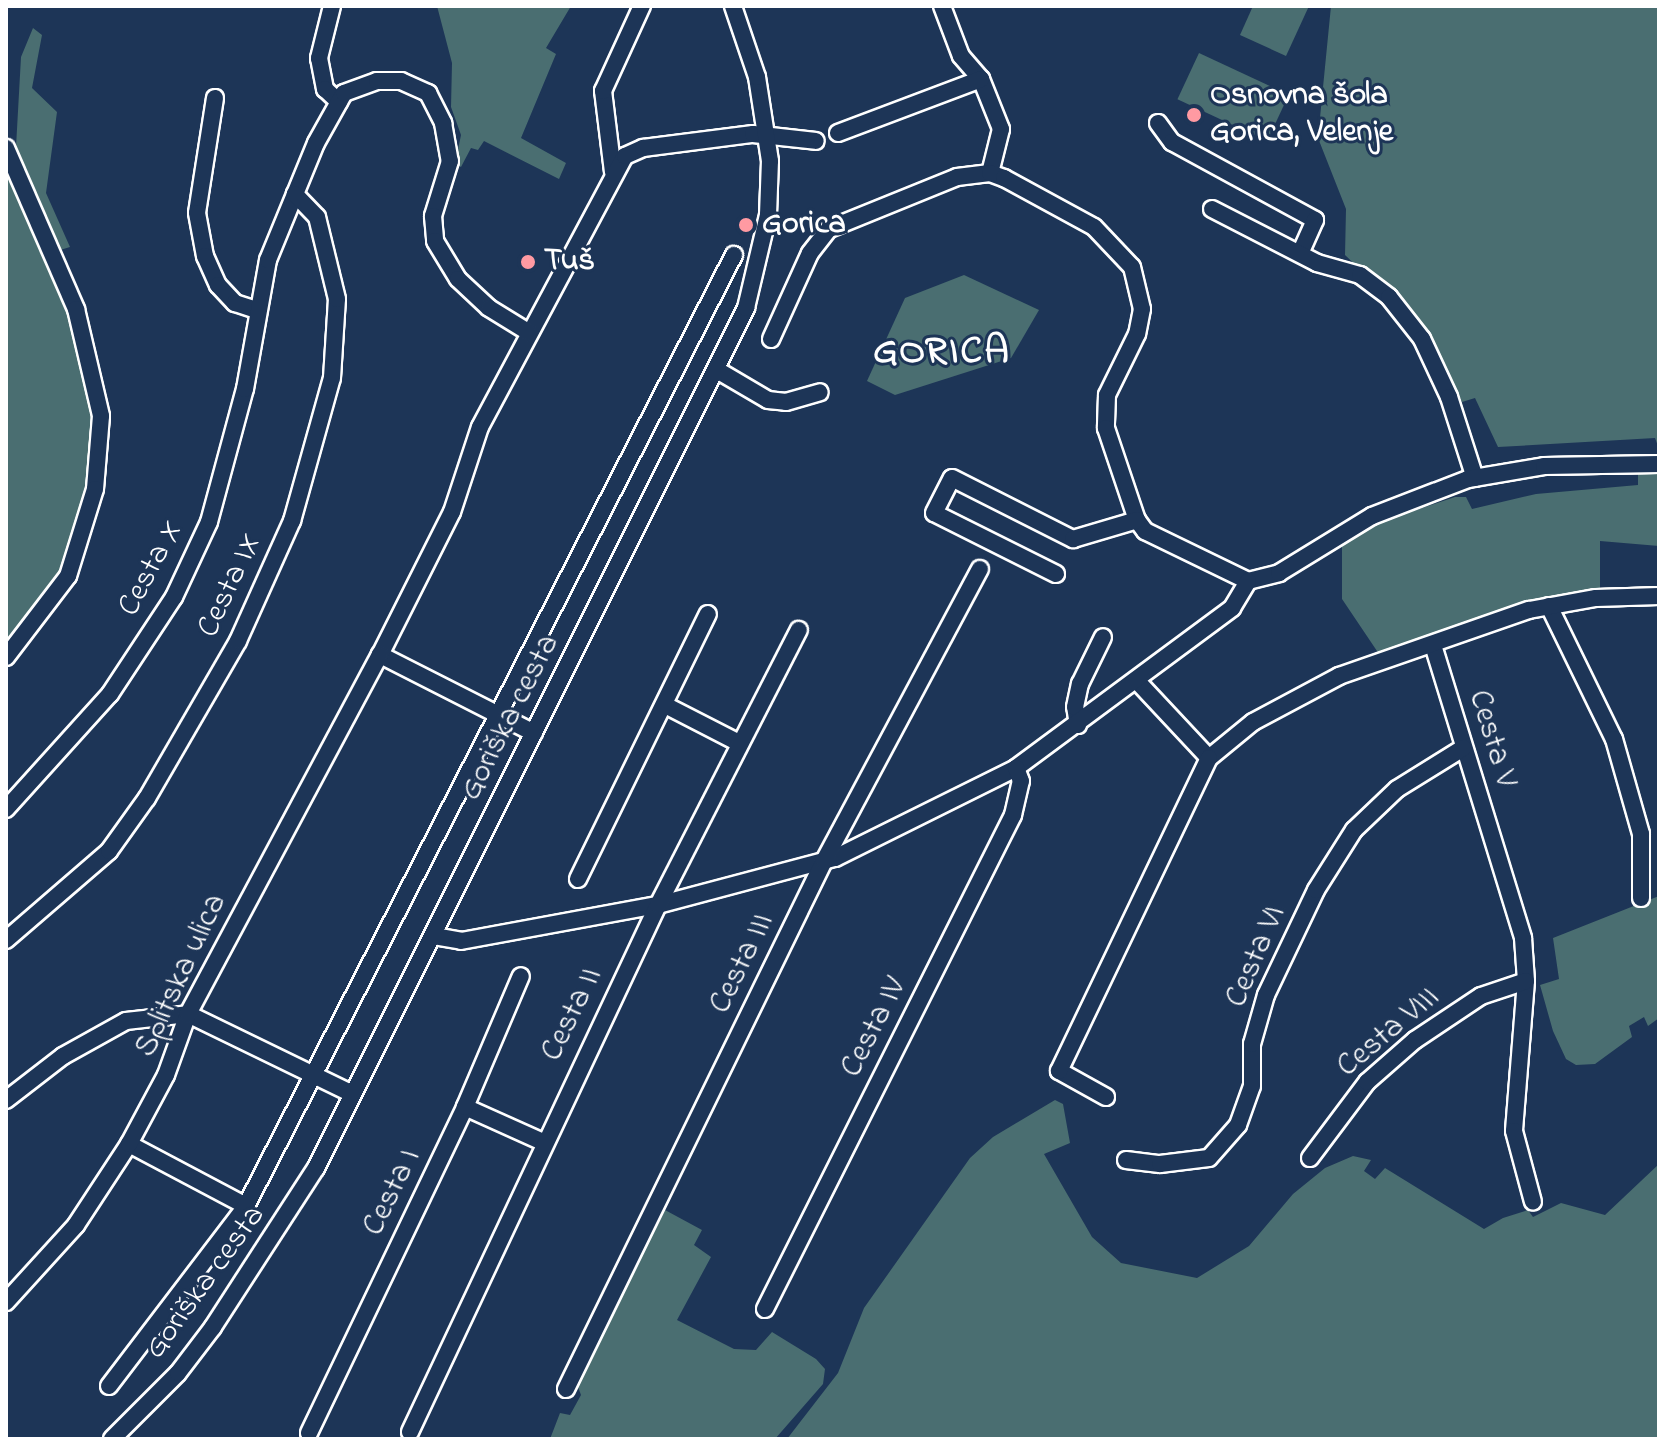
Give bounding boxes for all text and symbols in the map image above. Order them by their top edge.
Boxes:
place label: Osnovna šola Gorica, Velenje [1210,78,1393,153]
marker: Osnovna šola Gorica, Velenje [1185,106,1203,124]
place label: Gorica [762,206,846,244]
marker: Gorica [737,216,755,234]
place label: Tuš [544,243,595,281]
marker: Tuš [519,253,537,271]
district label: GORICA [873,329,1011,377]
street label: Cesta X [111,515,193,623]
street label: Cesta IX [190,528,272,644]
street label: Goriška cesta [453,629,569,807]
street label: Cesta V [1458,686,1524,792]
street label: Splitska ulica [128,888,236,1064]
street label: Cesta VI [1218,900,1296,1014]
street label: Cesta III [702,908,784,1020]
street label: Cesta II [534,962,612,1068]
street label: Cesta IV [834,972,916,1084]
street label: Cesta VIII [1330,979,1448,1087]
street label: Cesta I [356,1143,430,1243]
street label: Goriška cesta [137,1199,275,1367]

